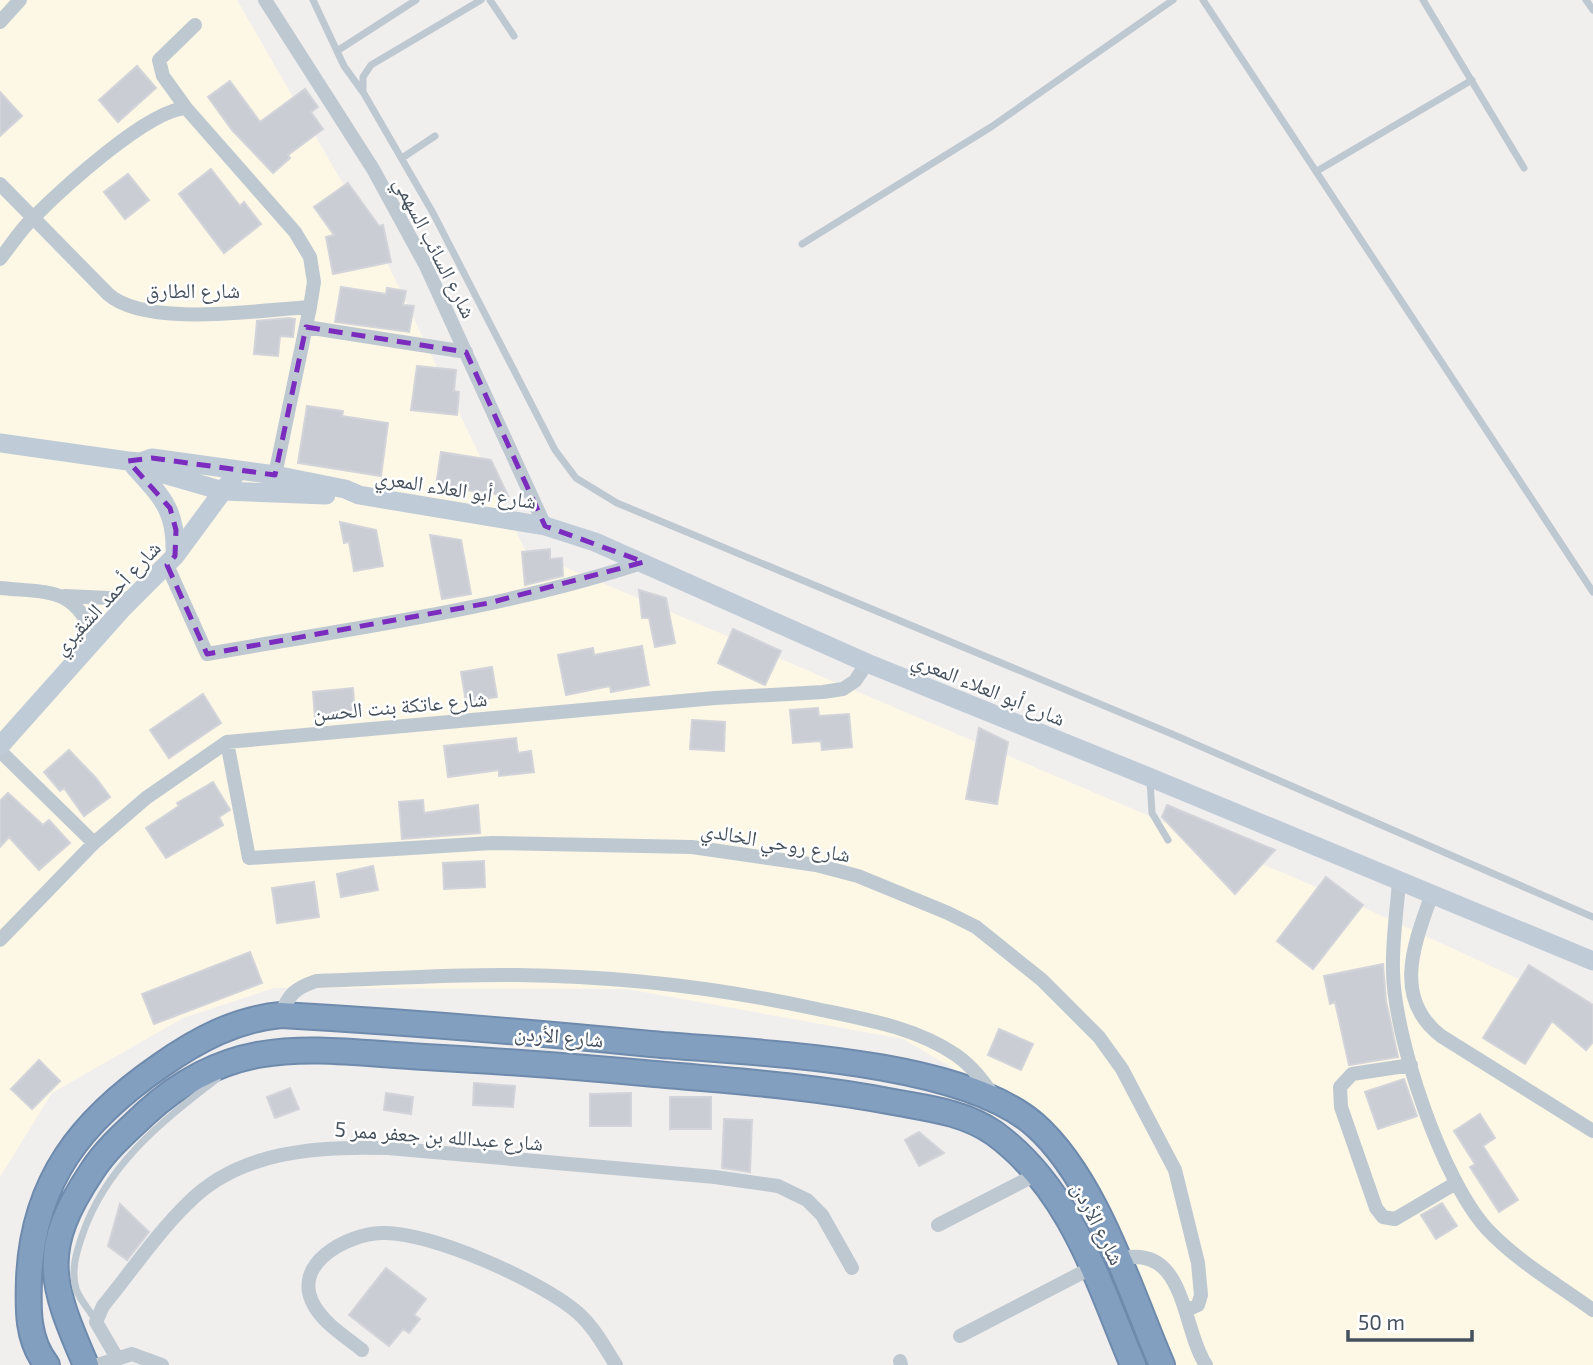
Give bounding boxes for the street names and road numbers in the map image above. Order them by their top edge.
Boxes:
street label: شارع السائب السهمي [385,172,482,324]
street label: شارع الطارق [146,277,240,304]
street label: شارع أبو العلاء المعري [373,463,538,518]
street label: شارع أحمد الشقيري [47,535,169,663]
street label: شارع أبو العلاء المعري [907,646,1069,735]
street label: شارع عاتكة بنت الحسن [312,685,488,727]
street label: شارع روحي الخالدي [698,816,853,872]
street label: شارع الأردن [513,1019,605,1053]
street label: شارع عبدالله بن جعفر ممر 5 [334,1115,544,1157]
street label: شارع الأردن [1066,1177,1130,1269]

